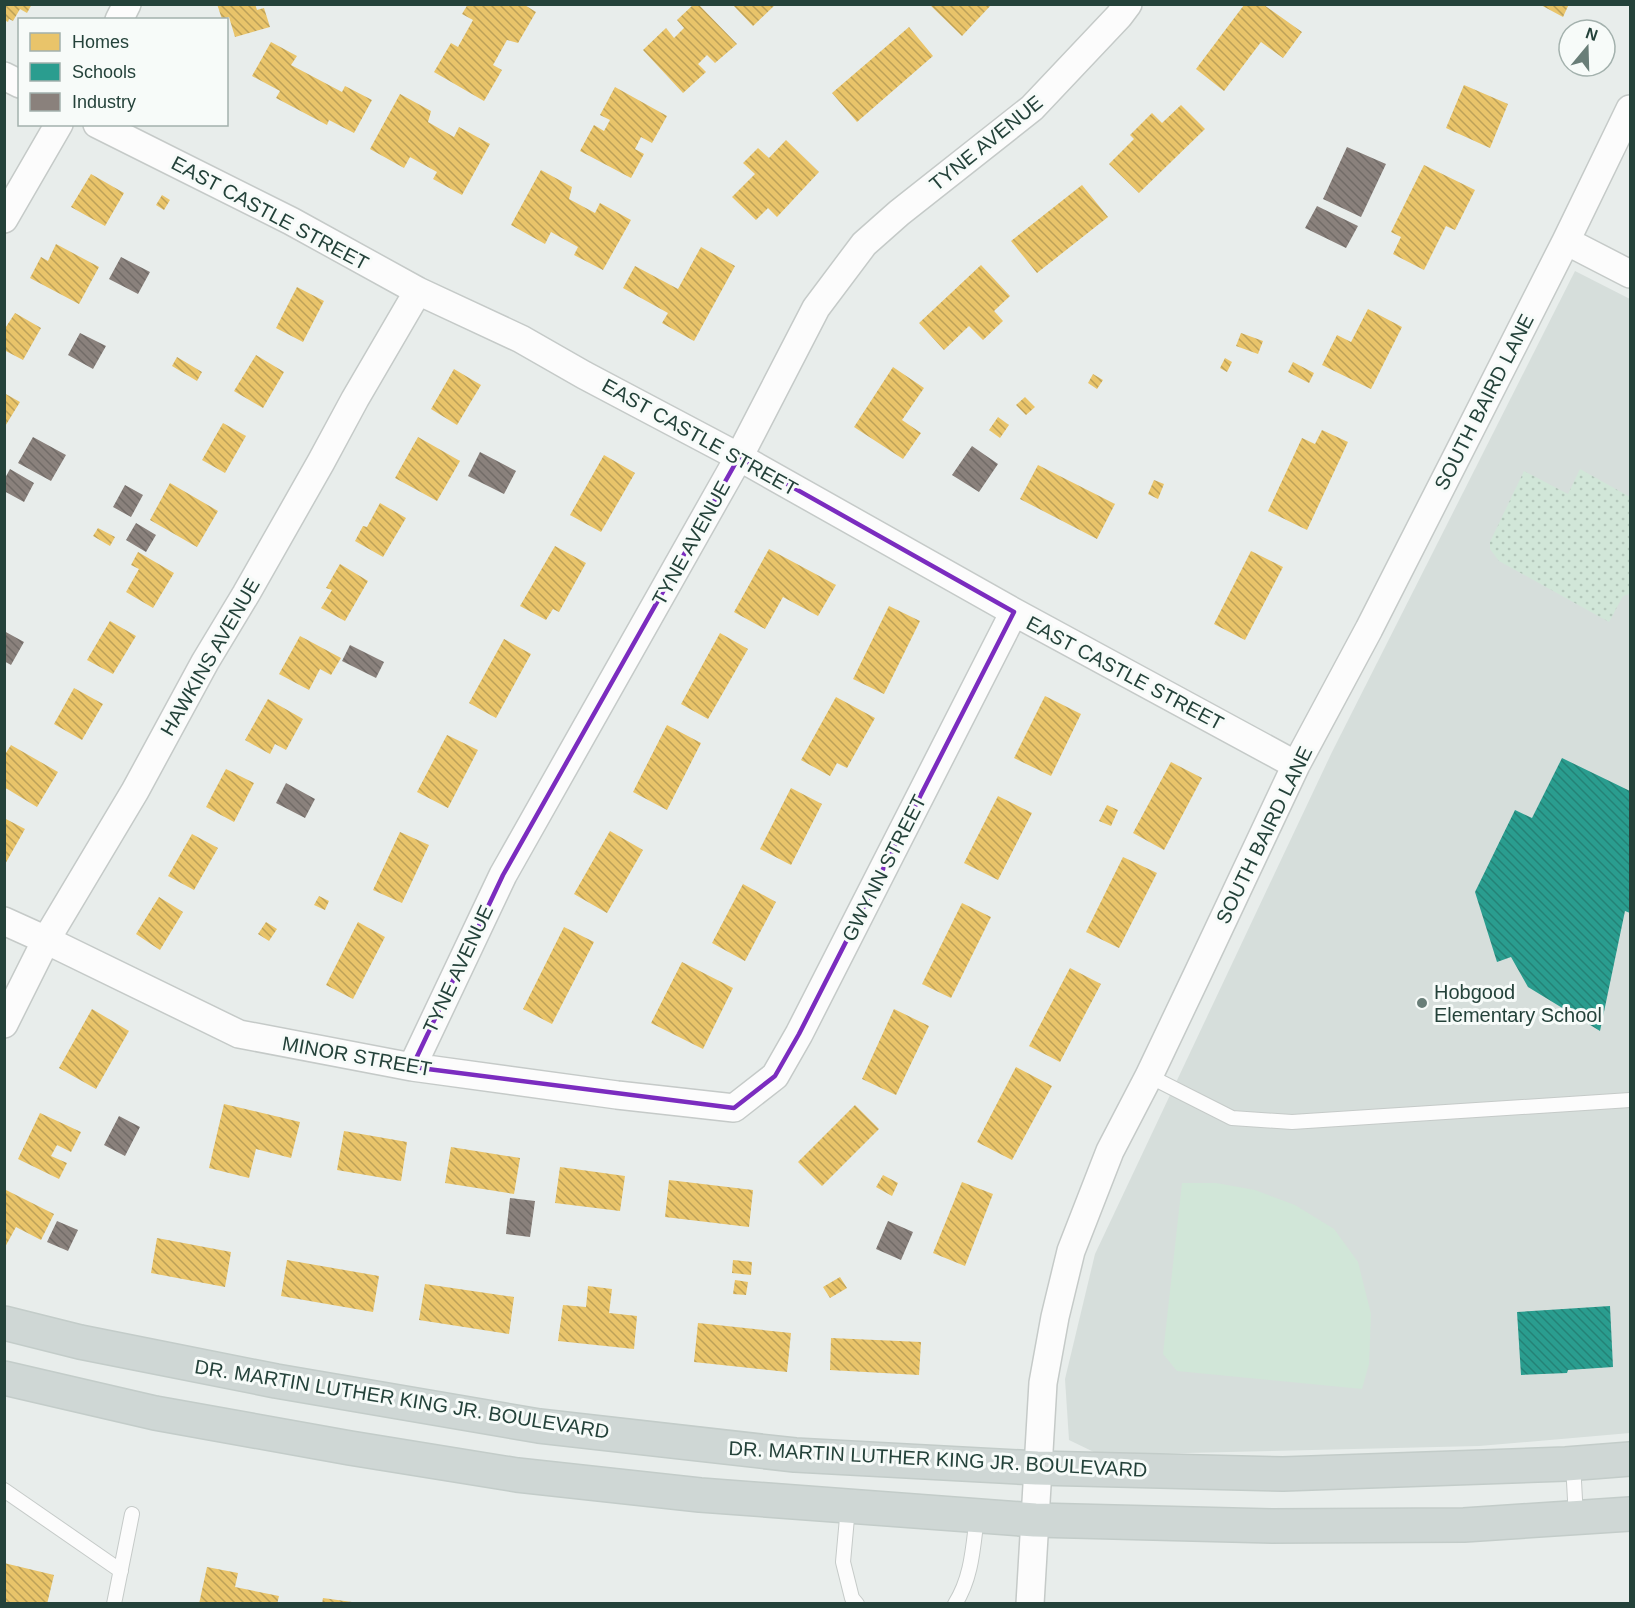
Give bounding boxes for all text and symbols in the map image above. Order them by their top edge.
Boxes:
legend [18,18,228,126]
north arrow [1557,18,1617,78]
text: N [1583,24,1600,44]
text: Homes [72,32,129,52]
text: Schools [72,62,136,82]
street label: TYNE AVENUE [925,91,1047,195]
text: Industry [72,92,136,112]
street label: EAST CASTLE STREET [168,152,372,274]
street label: SOUTH BAIRD LANE [1430,310,1538,494]
street label: EAST CASTLE STREET [599,374,801,500]
street label: TYNE AVENUE [648,477,734,609]
street label: HAWKINS AVENUE [156,575,264,739]
street label: EAST CASTLE STREET [1023,612,1227,734]
street label: SOUTH BAIRD LANE [1211,743,1317,927]
street label: GWYNN STREET [838,791,930,945]
street label: TYNE AVENUE [419,902,497,1036]
place label: Hobgood Elementary School [1434,981,1602,1026]
marker: Hobgood Elementary School [1415,996,1429,1010]
street label: MINOR STREET [281,1032,433,1080]
street label: DR. MARTIN LUTHER KING JR. BOULEVARD [193,1355,611,1443]
street label: DR. MARTIN LUTHER KING JR. BOULEVARD [728,1437,1148,1481]

